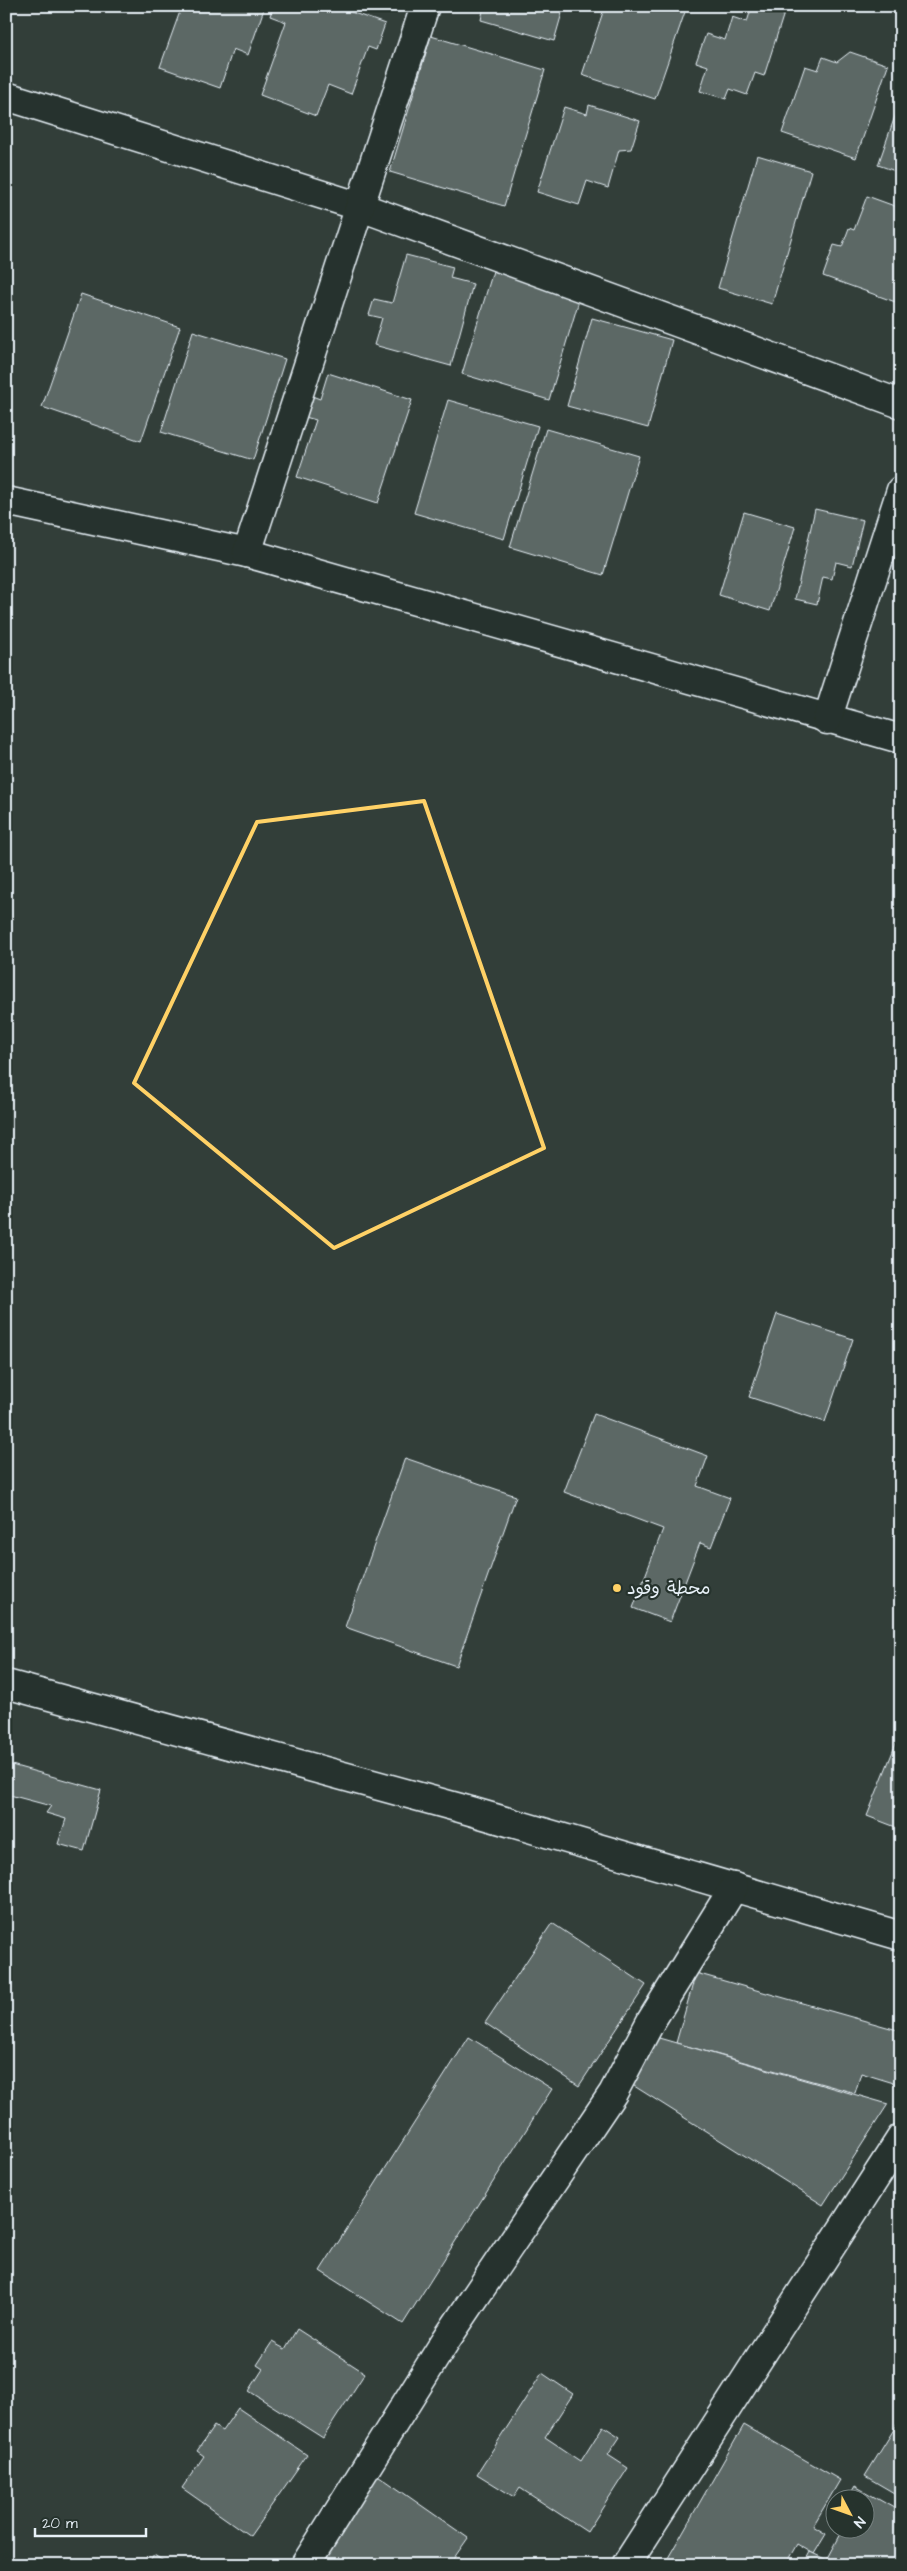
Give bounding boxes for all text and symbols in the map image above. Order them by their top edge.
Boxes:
place label: محطة وقود [627,1576,710,1601]
marker: محطة وقود [611,1582,623,1594]
north arrow [824,2488,874,2538]
scale bar [35,2506,146,2538]
text: N [848,2512,869,2532]
text: 20 m [42,2513,78,2534]

